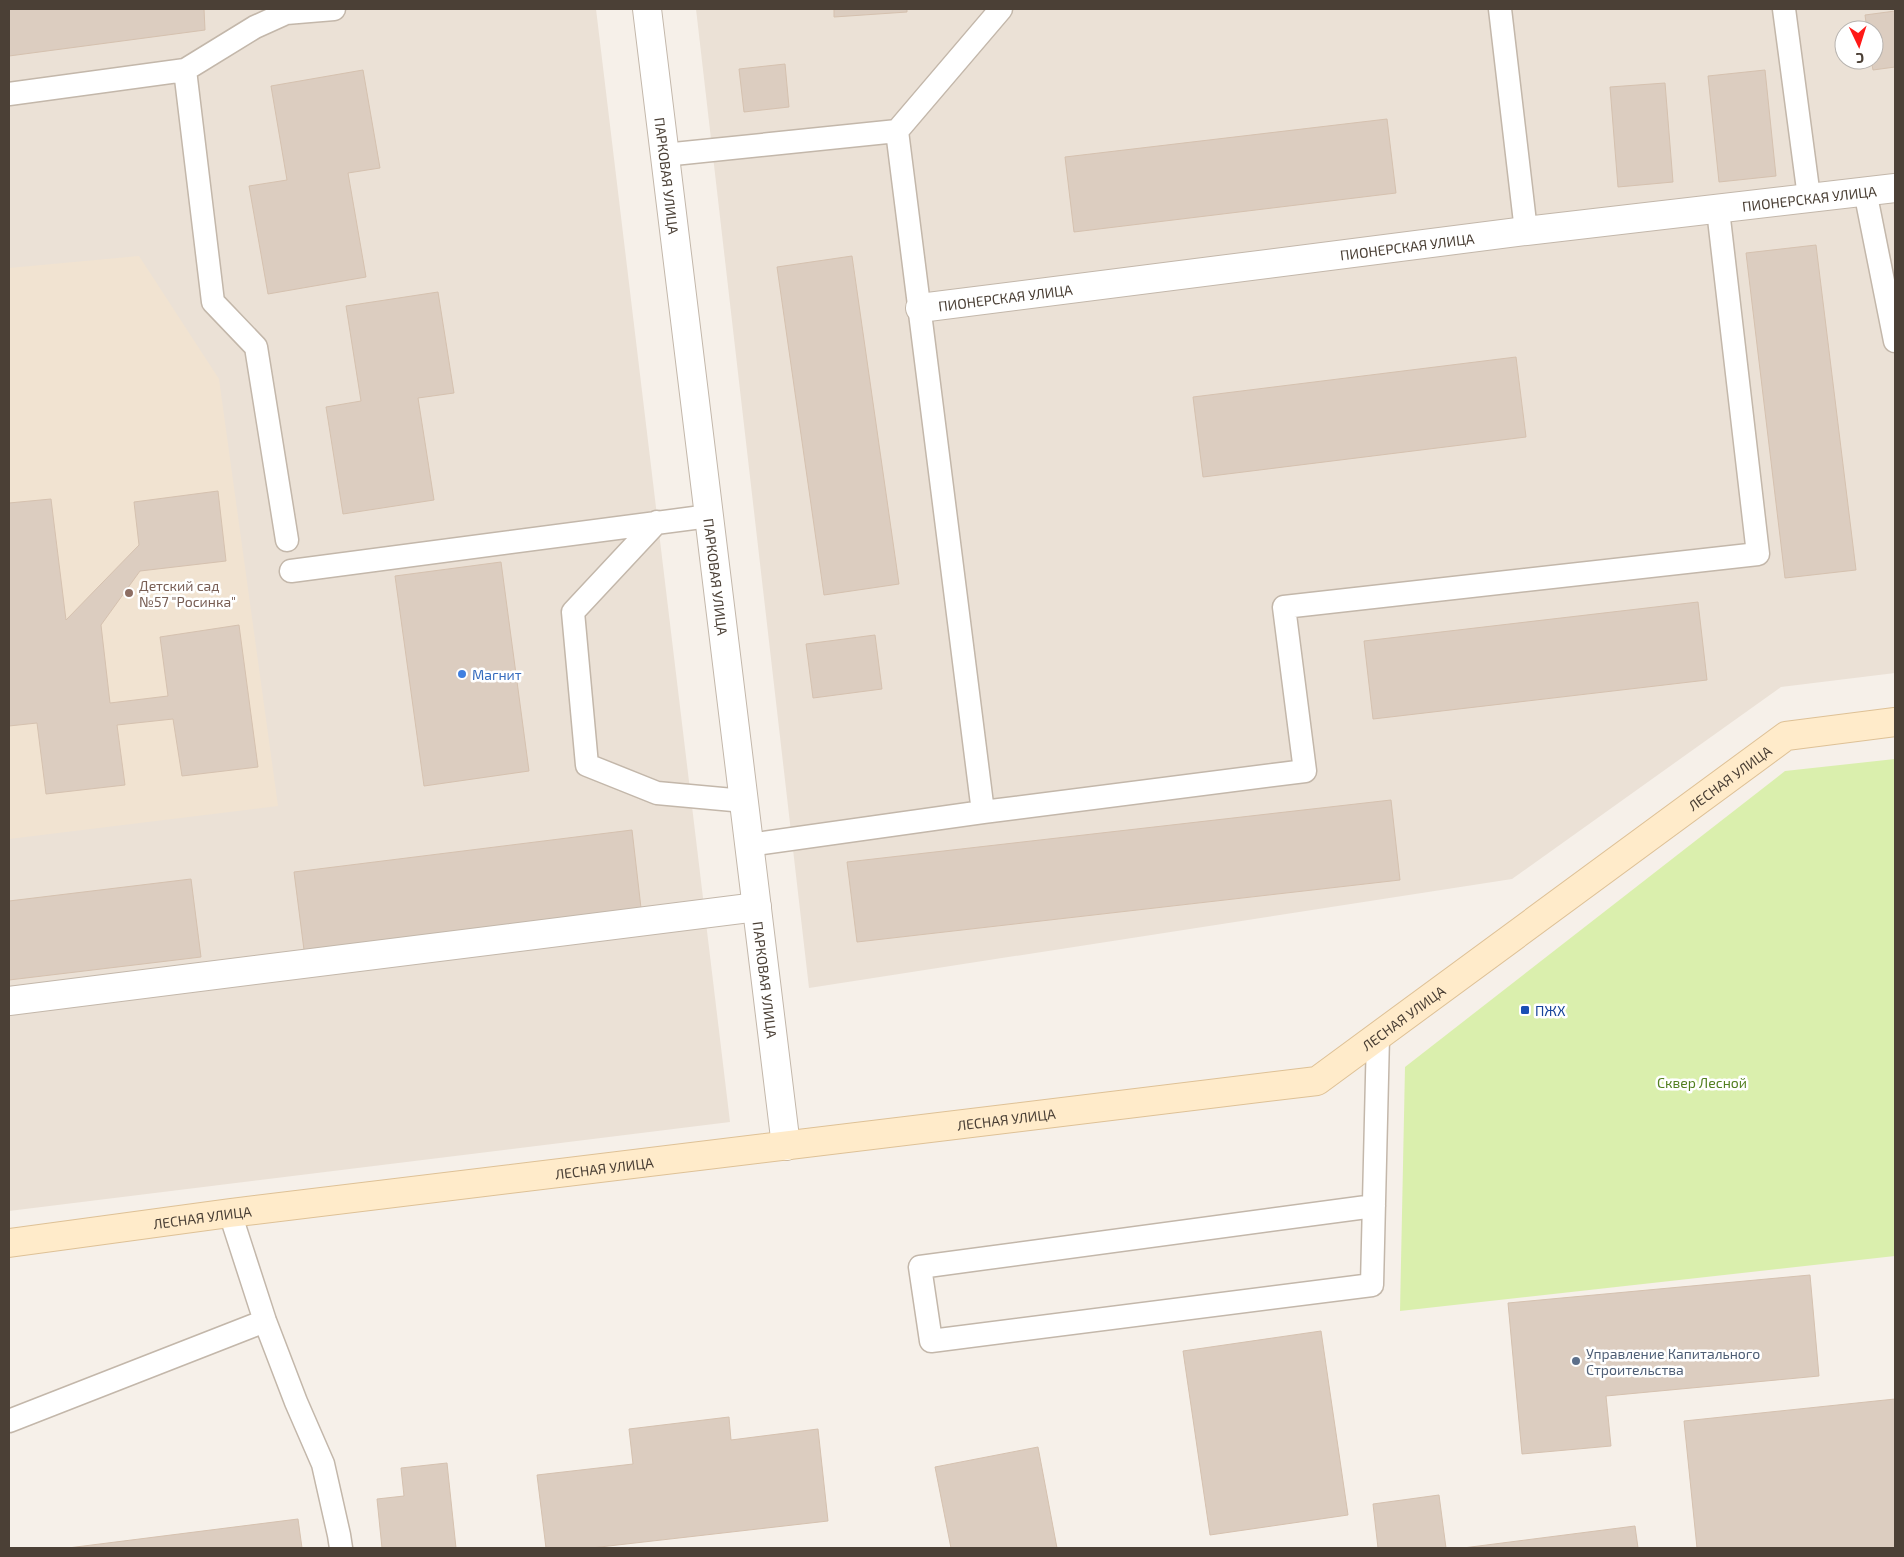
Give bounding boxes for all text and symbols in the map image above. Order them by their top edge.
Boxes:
north arrow [1834,20,1884,70]
text: С [1855,50,1865,67]
street label: ПАРКОВАЯ УЛИЦА [652,116,683,235]
street label: ПИОНЕРСКАЯ УЛИЦА [1741,182,1878,214]
street label: ПИОНЕРСКАЯ УЛИЦА [1339,229,1476,263]
street label: ПИОНЕРСКАЯ УЛИЦА [937,280,1074,314]
street label: ПАРКОВАЯ УЛИЦА [701,517,732,636]
place label: Детский сад №57 "Росинка" [139,577,236,610]
marker: Детский сад №57 "Росинка" [123,587,135,599]
place label: Магнит [472,666,522,683]
marker: Магнит [456,668,468,680]
street label: ЛЕСНАЯ УЛИЦА [1684,741,1775,814]
street label: ПАРКОВАЯ УЛИЦА [750,920,781,1039]
street label: ЛЕСНАЯ УЛИЦА [1358,981,1448,1054]
place label: ПЖХ [1535,1002,1566,1019]
marker: ПЖХ [1519,1004,1531,1016]
park label: Сквер Лесной [1657,1074,1747,1091]
street label: ЛЕСНАЯ УЛИЦА [956,1104,1057,1133]
street label: ЛЕСНАЯ УЛИЦА [554,1153,655,1182]
street label: ЛЕСНАЯ УЛИЦА [152,1202,253,1232]
place label: Управление Капитального Строительства [1586,1345,1760,1378]
marker: Управление Капитального Строительства [1570,1355,1582,1367]

